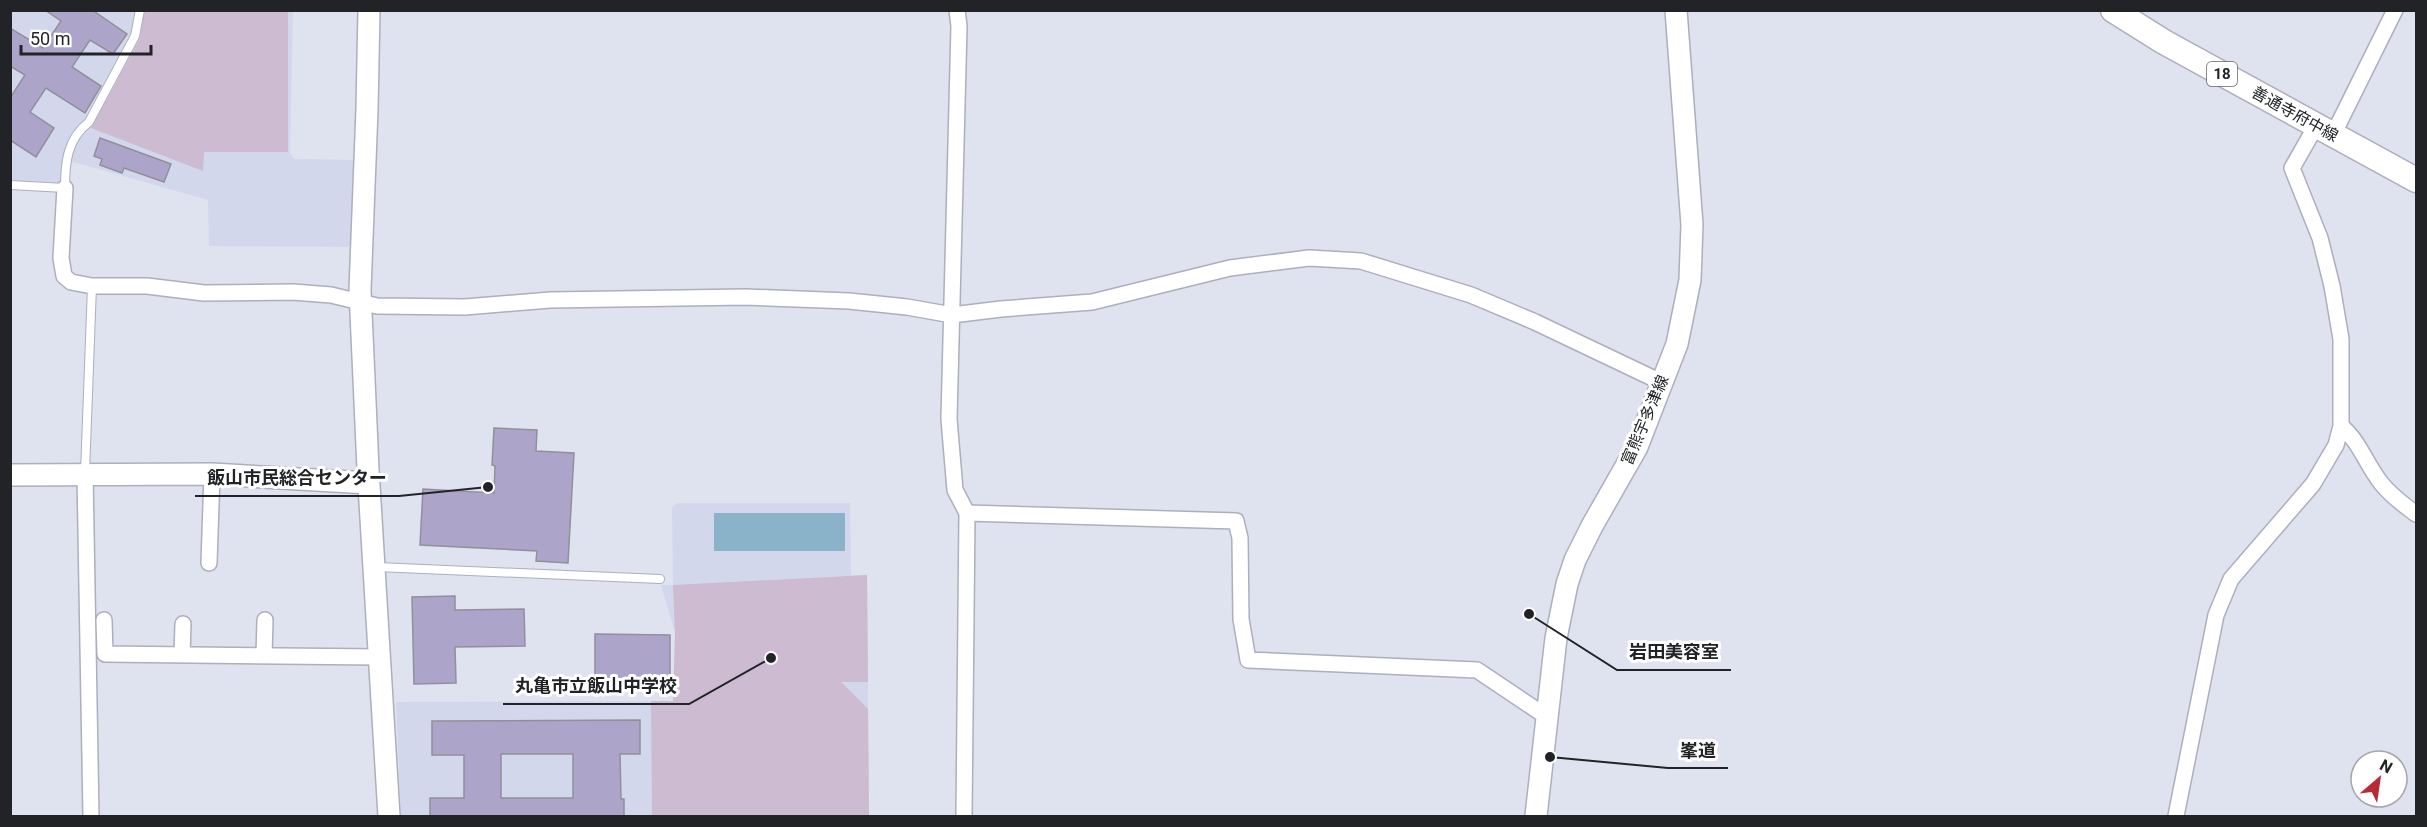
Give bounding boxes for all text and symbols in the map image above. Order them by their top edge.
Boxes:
scale bar [21,18,152,56]
text: 50 m [30,28,70,49]
road number: 18 [2207,62,2237,86]
street label: 善通寺府中線 [2248,82,2342,146]
street label: 富熊宇多津線 [1617,372,1673,468]
callout: 飯山市民総合センター [195,460,399,496]
text: 飯山市民総合センター [207,467,387,488]
callout: 岩田美容室 [1617,634,1731,670]
text: 岩田美容室 [1629,641,1719,662]
callout: 丸亀市立飯山中学校 [503,668,689,704]
text: 丸亀市立飯山中学校 [515,675,677,696]
callout: 峯道 [1668,732,1728,768]
text: 峯道 [1680,740,1716,761]
north arrow [2349,749,2409,809]
text: N [2376,755,2396,777]

